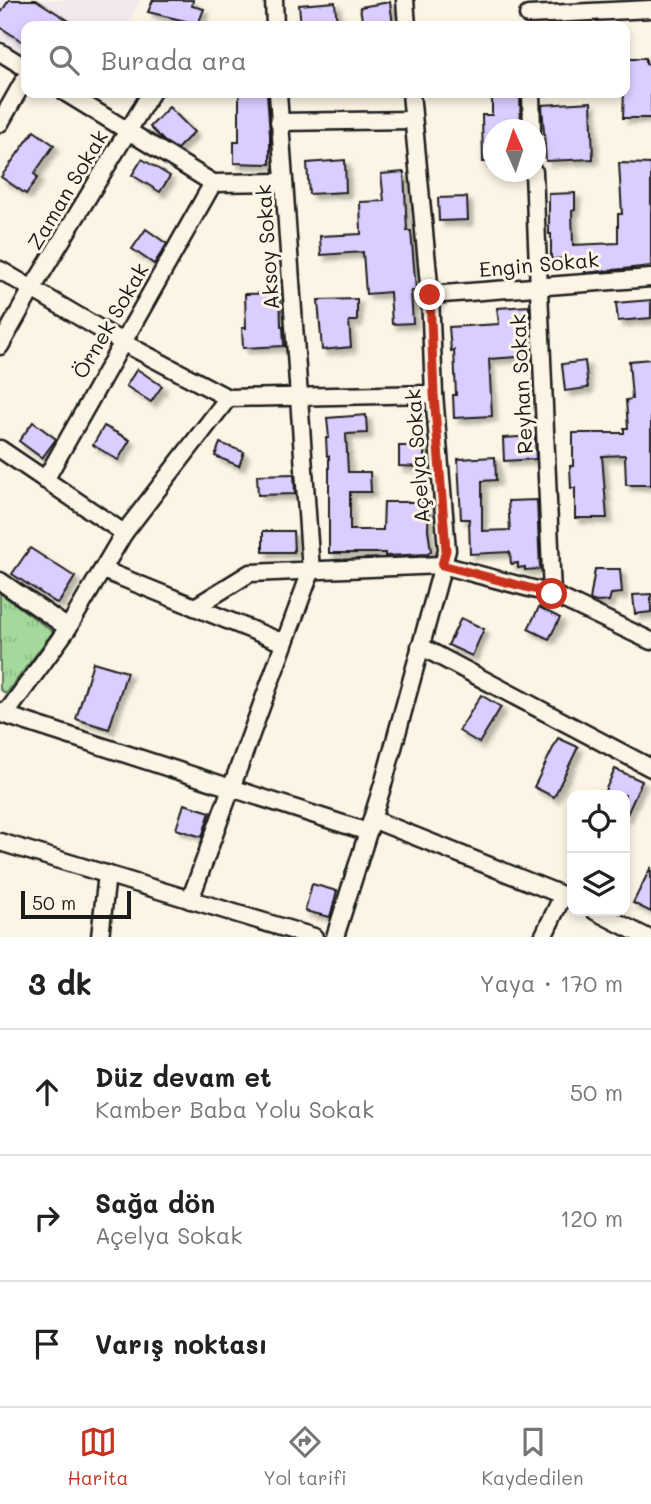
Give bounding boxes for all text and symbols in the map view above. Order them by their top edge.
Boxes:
search box [21,21,630,98]
icon: search [45,41,83,79]
text: Burada ara [101,43,247,77]
north arrow [483,119,546,182]
street label: Zaman Sokak [20,124,113,254]
street label: Aksoy Sokak [249,183,284,311]
street label: Engin Sokak [478,245,600,282]
street label: Örnek Sokak [66,257,154,383]
route end [414,279,445,310]
street label: Reyhan Sokak [503,313,538,455]
street label: Açelya Sokak [398,388,435,524]
route start [536,578,567,609]
map controls [567,790,630,916]
button: locate [567,790,630,853]
button: layers [567,853,630,916]
scale bar [21,888,131,920]
text: 50 m [32,890,76,915]
text: 3 dk [28,963,92,1003]
text: Yaya · 170 m [480,968,623,998]
text: Düz devam et [95,1060,272,1094]
icon: ahead [28,1073,66,1111]
text: 50 m [570,1077,623,1107]
text: Kamber Baba Yolu Sokak [95,1094,374,1124]
text: Sağa dön [95,1186,215,1220]
icon: right [28,1199,66,1237]
text: 120 m [560,1203,623,1233]
text: Açelya Sokak [95,1220,243,1250]
icon: arrive [28,1325,66,1363]
text: Varış noktası [95,1327,268,1361]
tab: Harita [67,1423,128,1490]
tab: Yol tarifi [263,1423,347,1490]
tab: Kaydedilen [482,1423,584,1490]

